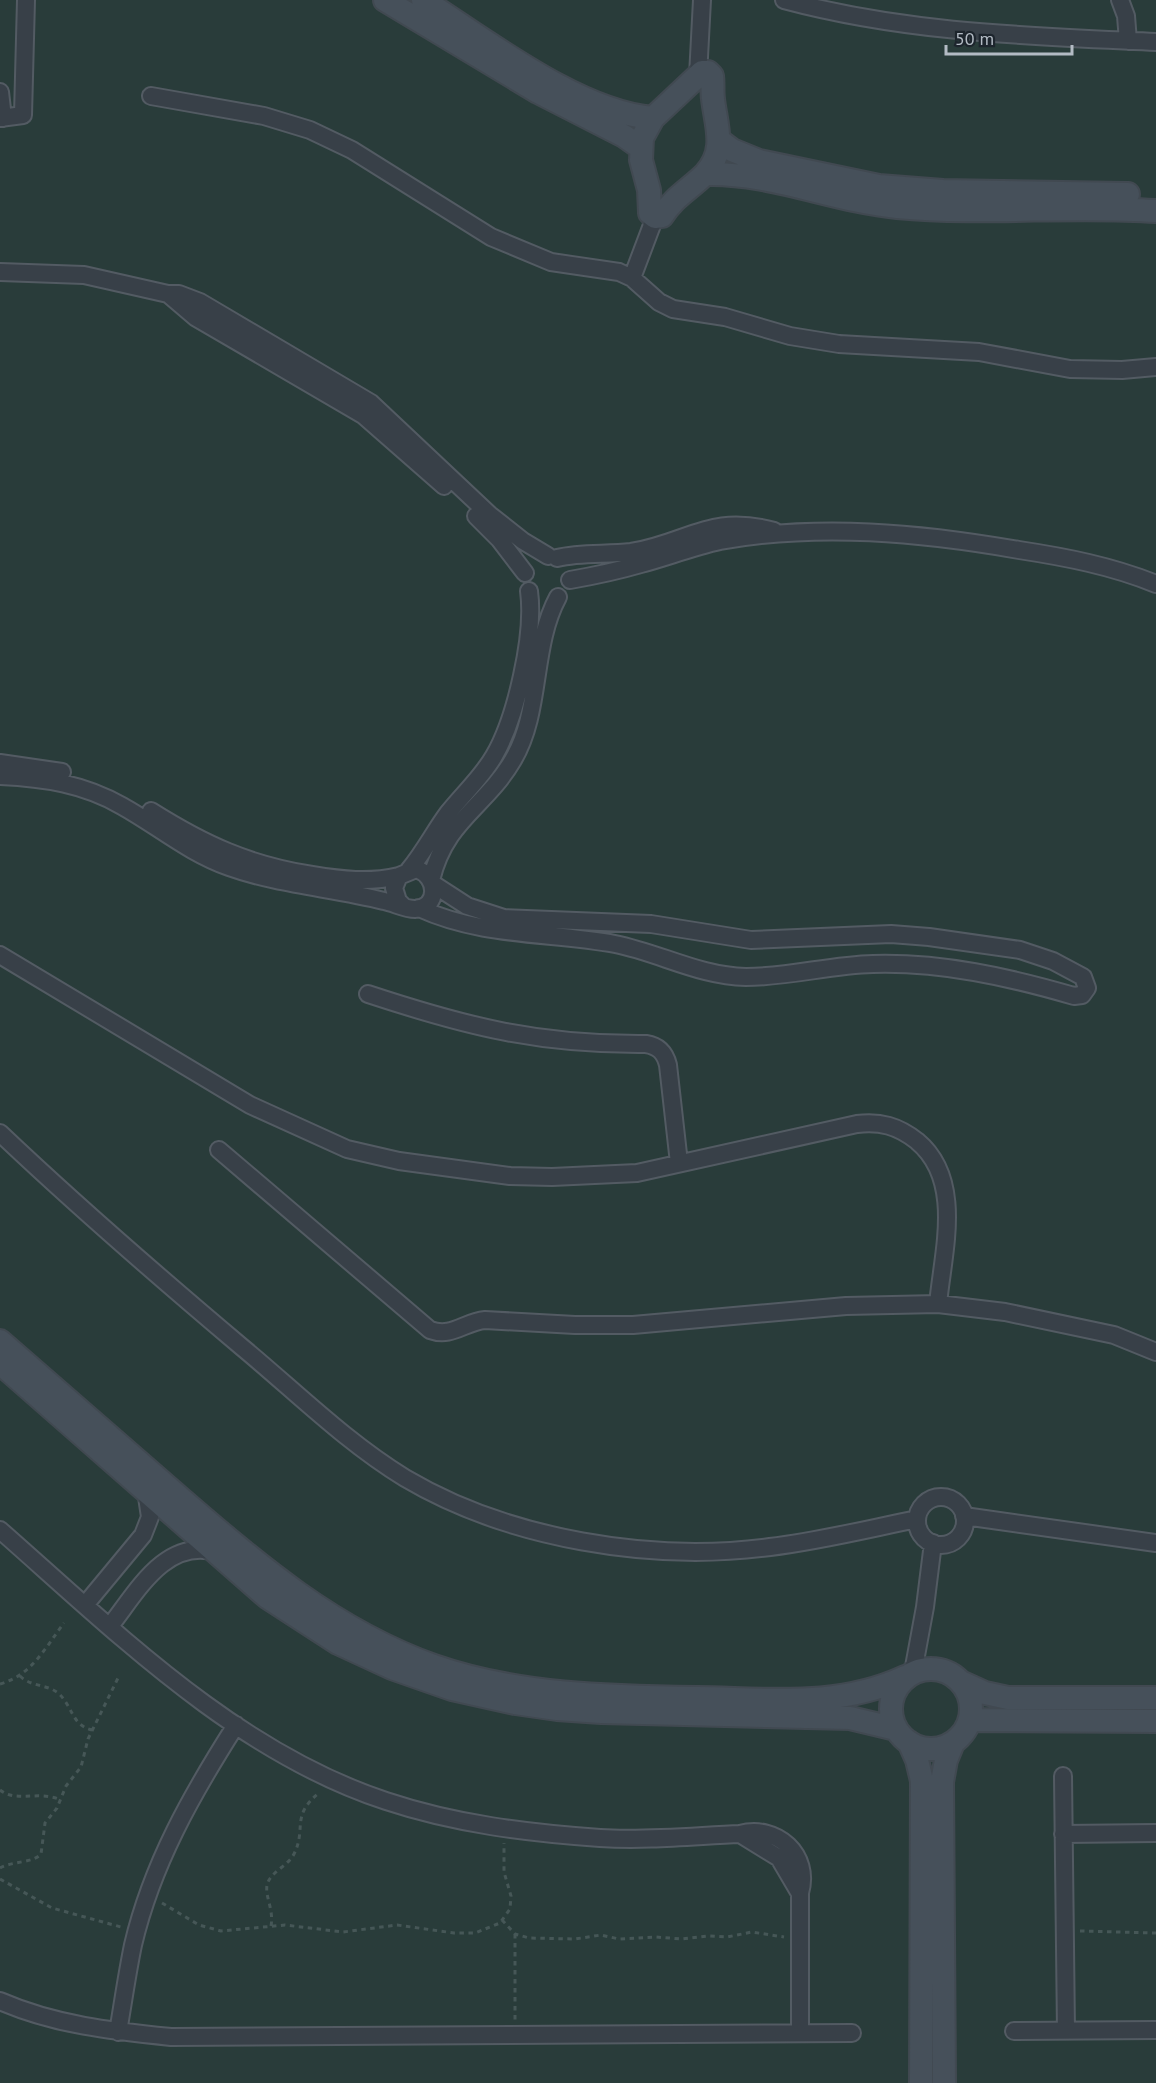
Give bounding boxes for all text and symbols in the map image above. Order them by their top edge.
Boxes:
scale bar [946,18,1072,56]
text: 50 m [955,27,994,50]

